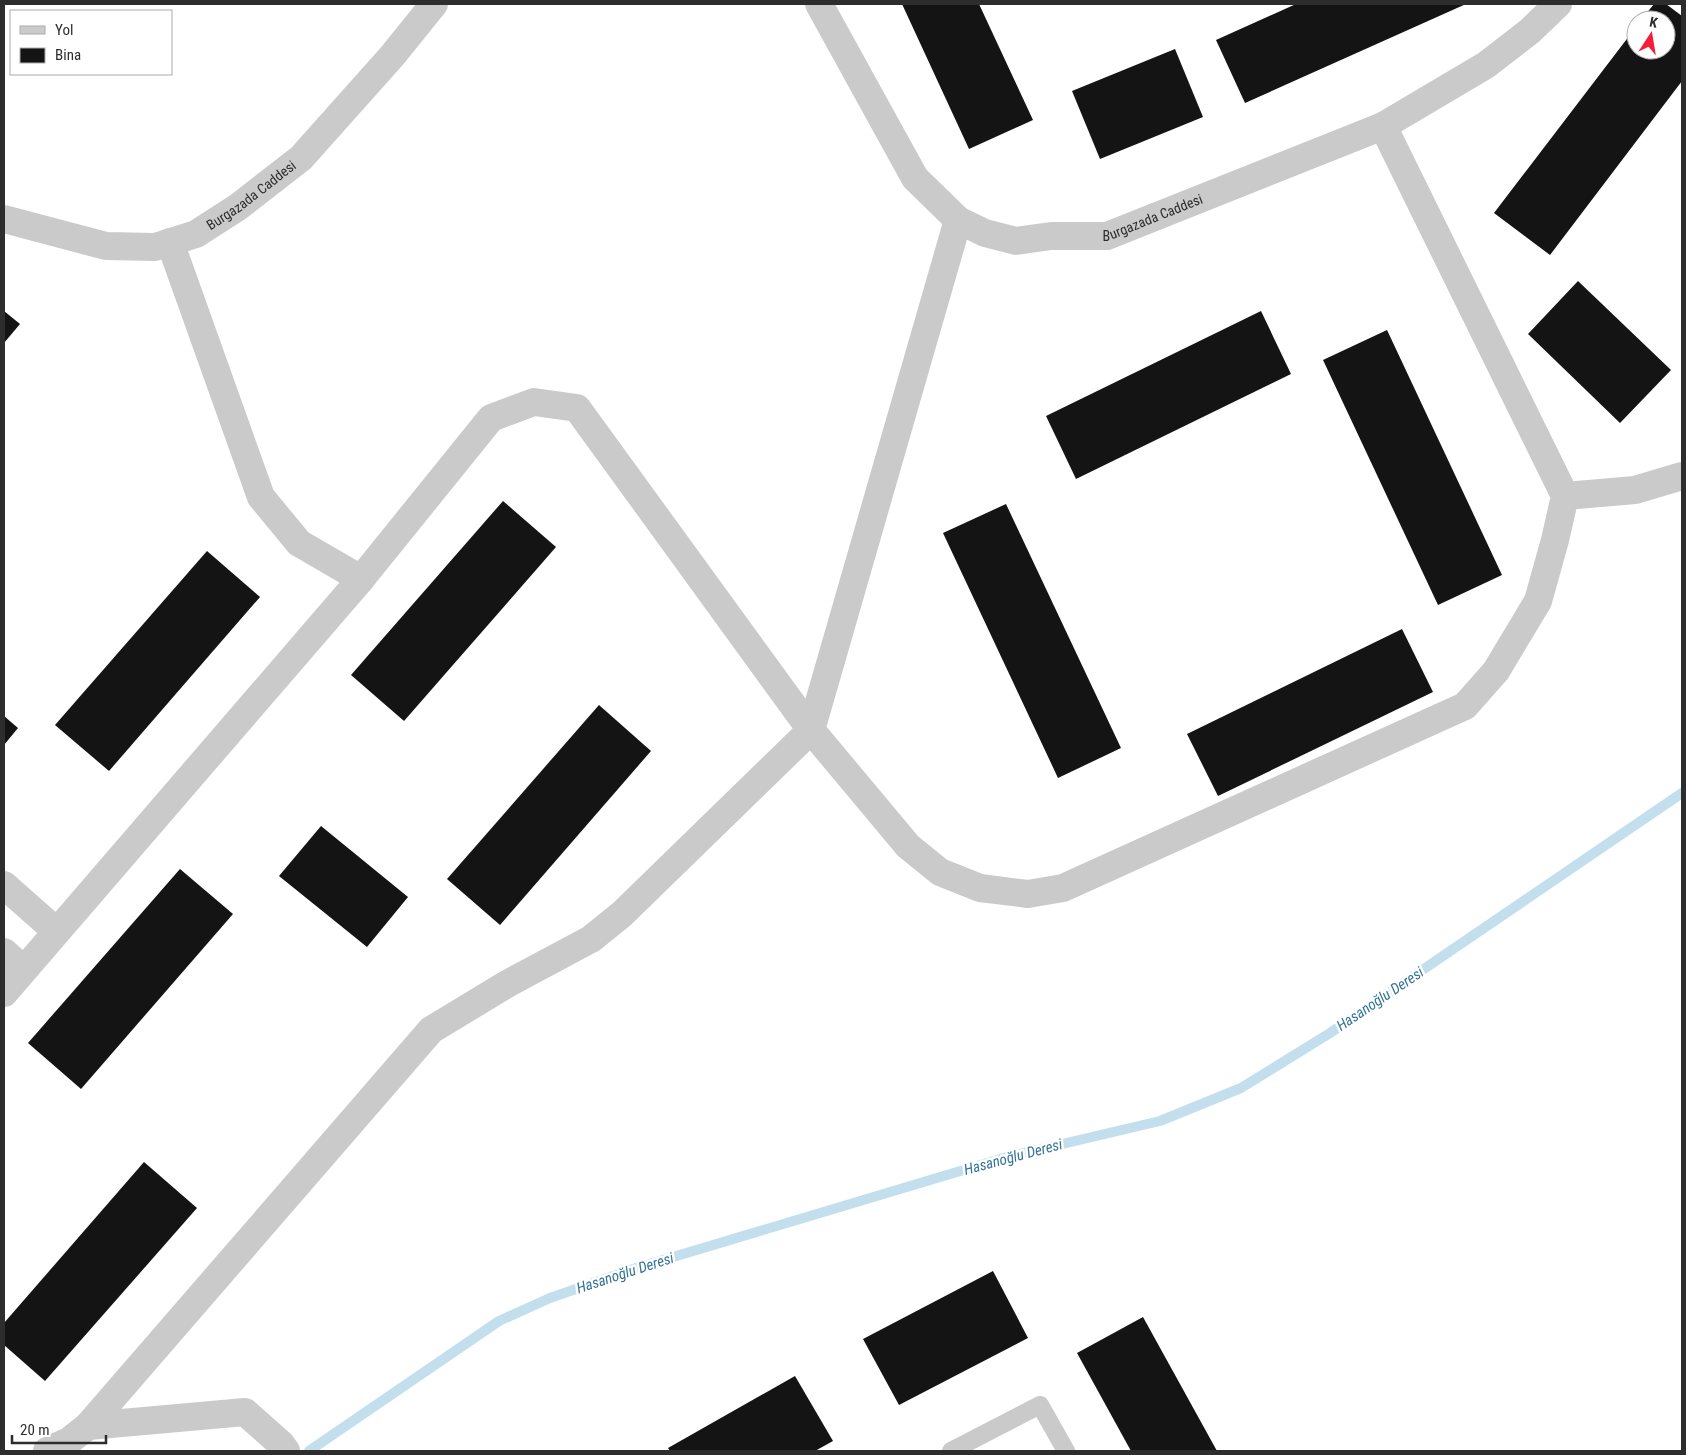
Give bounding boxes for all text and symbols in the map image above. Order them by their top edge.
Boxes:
legend [10,10,172,75]
north arrow [1626,10,1676,60]
text: K [1648,14,1659,31]
text: Yol [55,21,73,39]
text: Bina [55,46,81,64]
street label: Burgazada Caddesi [204,157,299,233]
street label: Burgazada Caddesi [1102,191,1205,244]
water label: Hasanoğlu Deresi [1333,963,1427,1035]
water label: Hasanoğlu Deresi [962,1135,1065,1179]
water label: Hasanoğlu Deresi [574,1249,676,1297]
scale bar [12,1412,106,1444]
text: 20 m [20,1421,50,1439]

